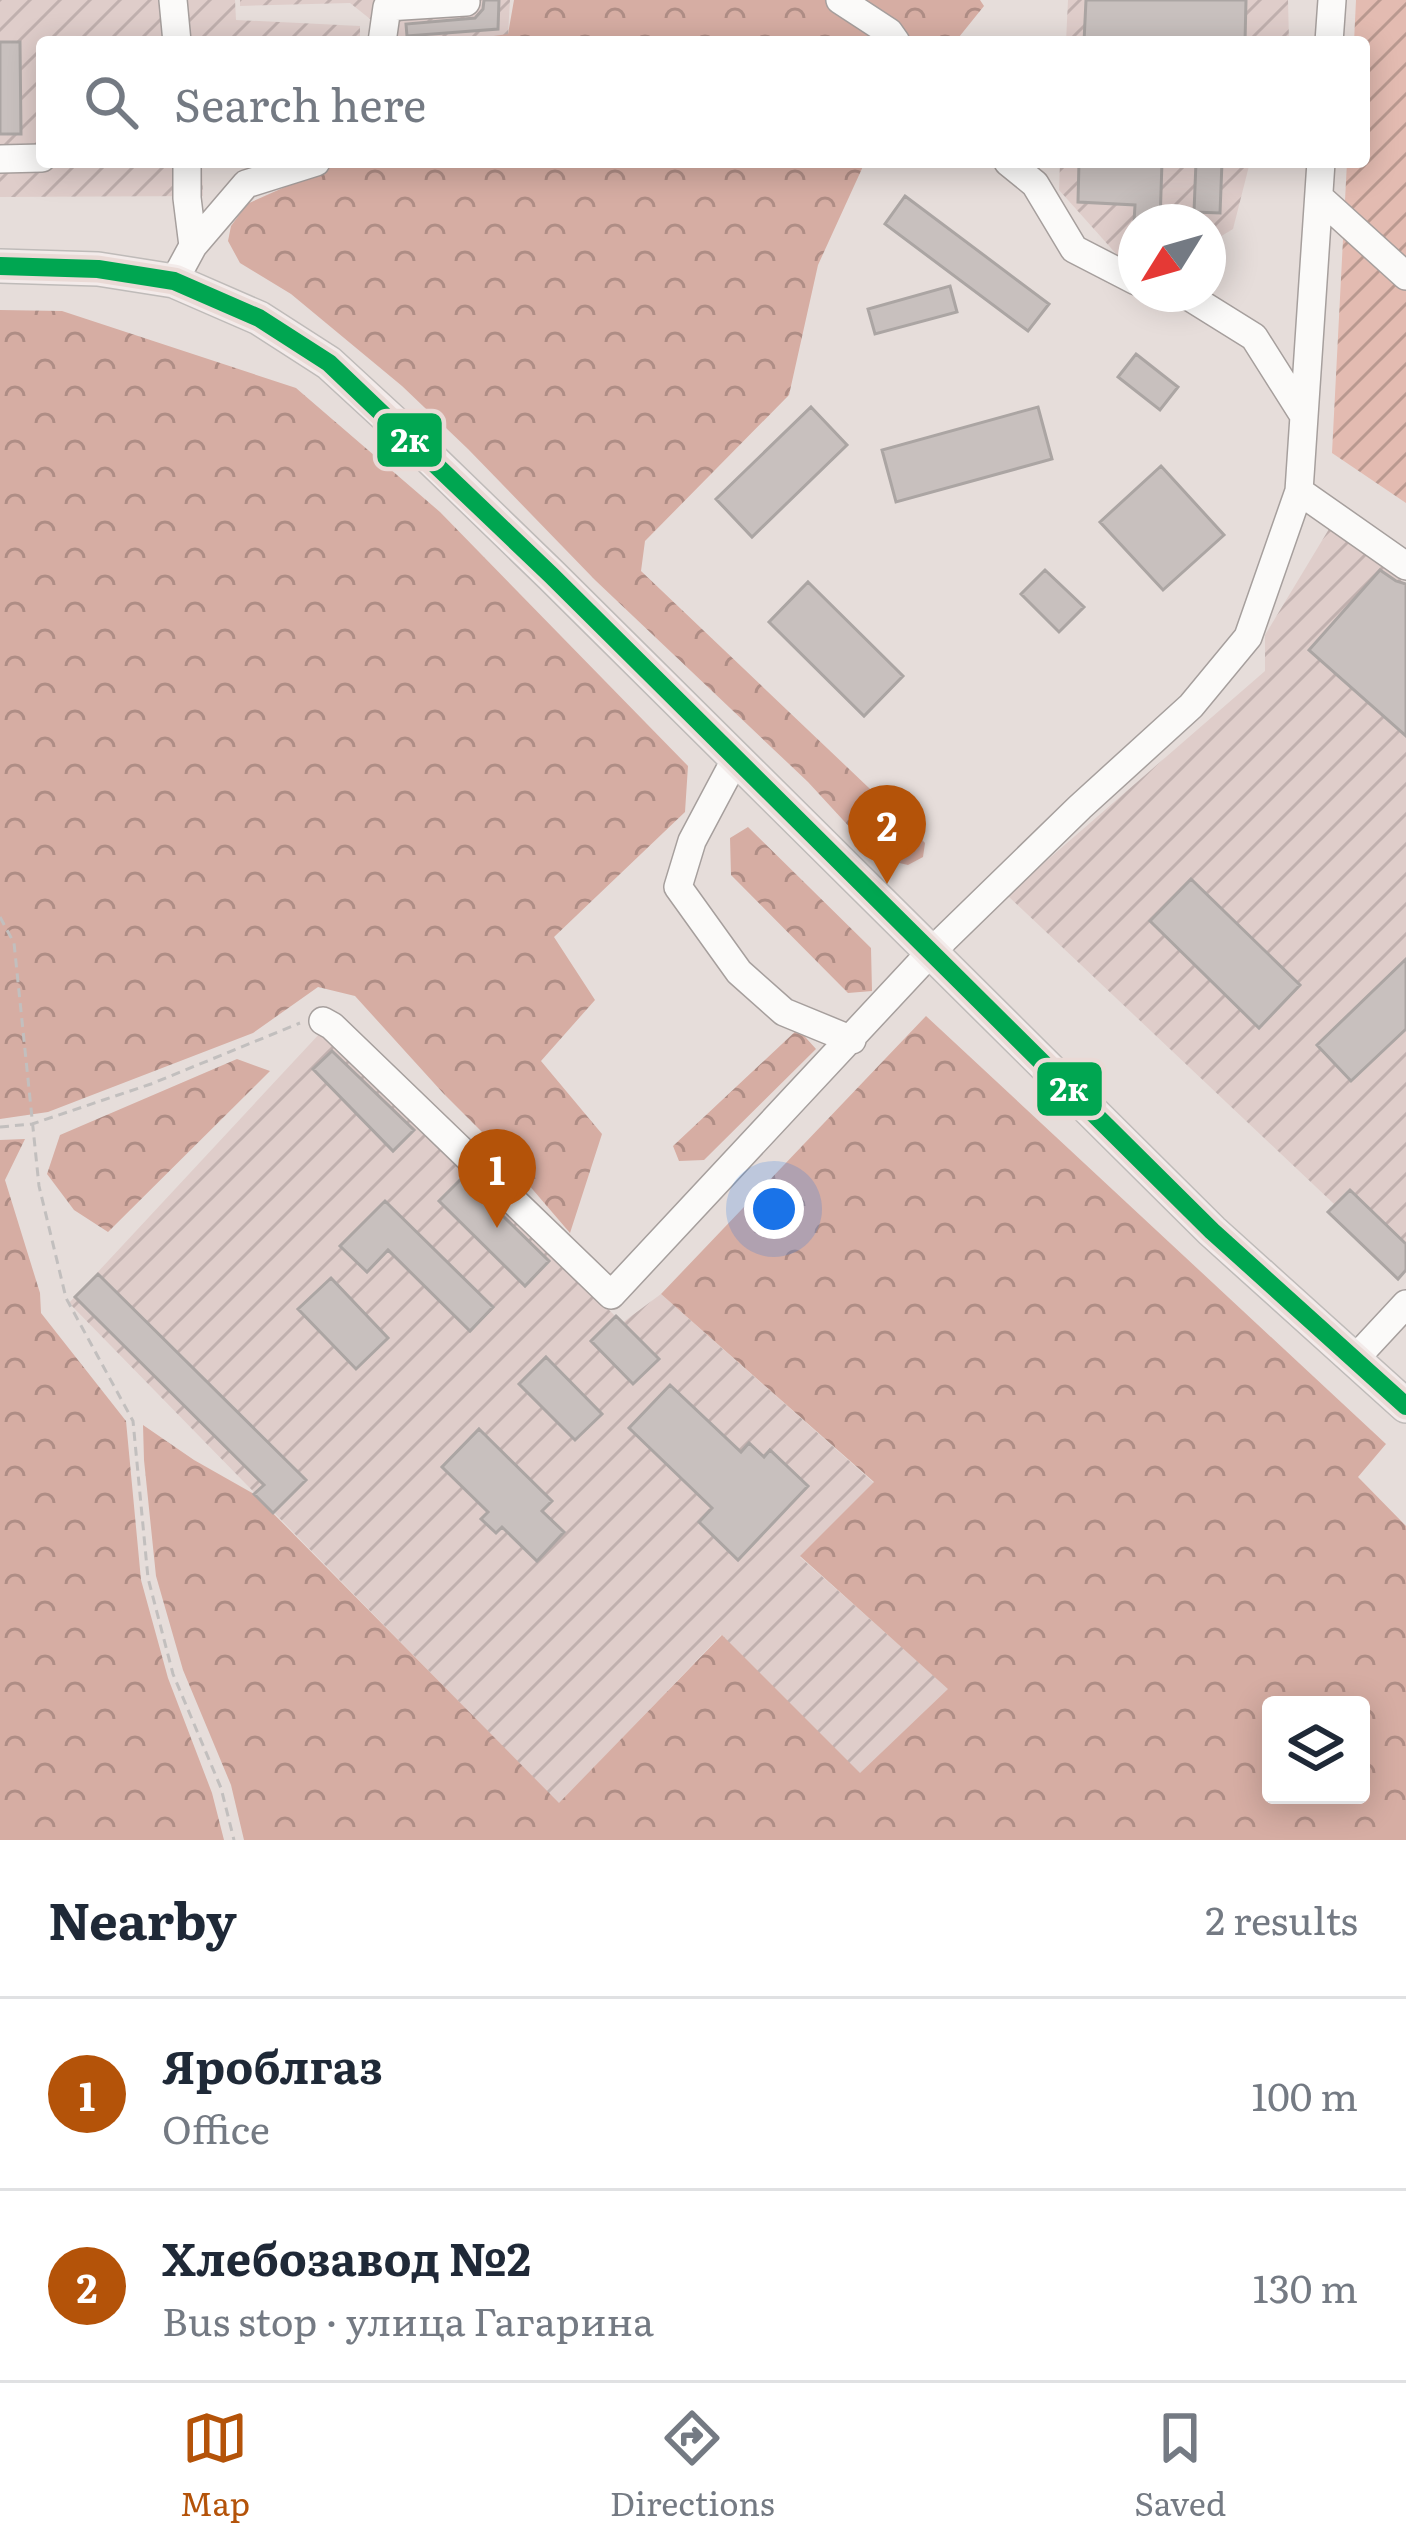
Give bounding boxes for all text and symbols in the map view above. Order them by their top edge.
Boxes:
search box [36,36,1370,168]
icon: search [78,69,144,135]
text: Search here [174,69,426,136]
north arrow [1118,204,1226,312]
line badge: 2к [375,411,444,469]
text: 2к [390,413,430,462]
pin: 2 [848,785,926,884]
line badge: 2к [1035,1060,1104,1118]
text: 2к [1049,1062,1089,1111]
pin: 1 [458,1129,536,1228]
your location [744,1179,804,1239]
map controls [1262,1696,1370,1804]
button: layers [1262,1696,1370,1804]
text: Nearby [48,1880,237,1956]
text: 2 results [1205,1889,1358,1947]
text: Яроблгаз [162,2031,383,2098]
text: 1 [79,2065,95,2123]
text: 100 m [1251,2065,1358,2123]
text: Office [162,2098,270,2156]
text: Хлебозавод №2 [162,2223,531,2290]
text: 2 [77,2257,97,2315]
text: 130 m [1253,2257,1358,2315]
text: Bus stop · улица Гагарина [162,2290,654,2348]
tab: Map [180,2405,250,2526]
tab: Directions [610,2405,775,2526]
tab: Saved [1134,2405,1226,2526]

